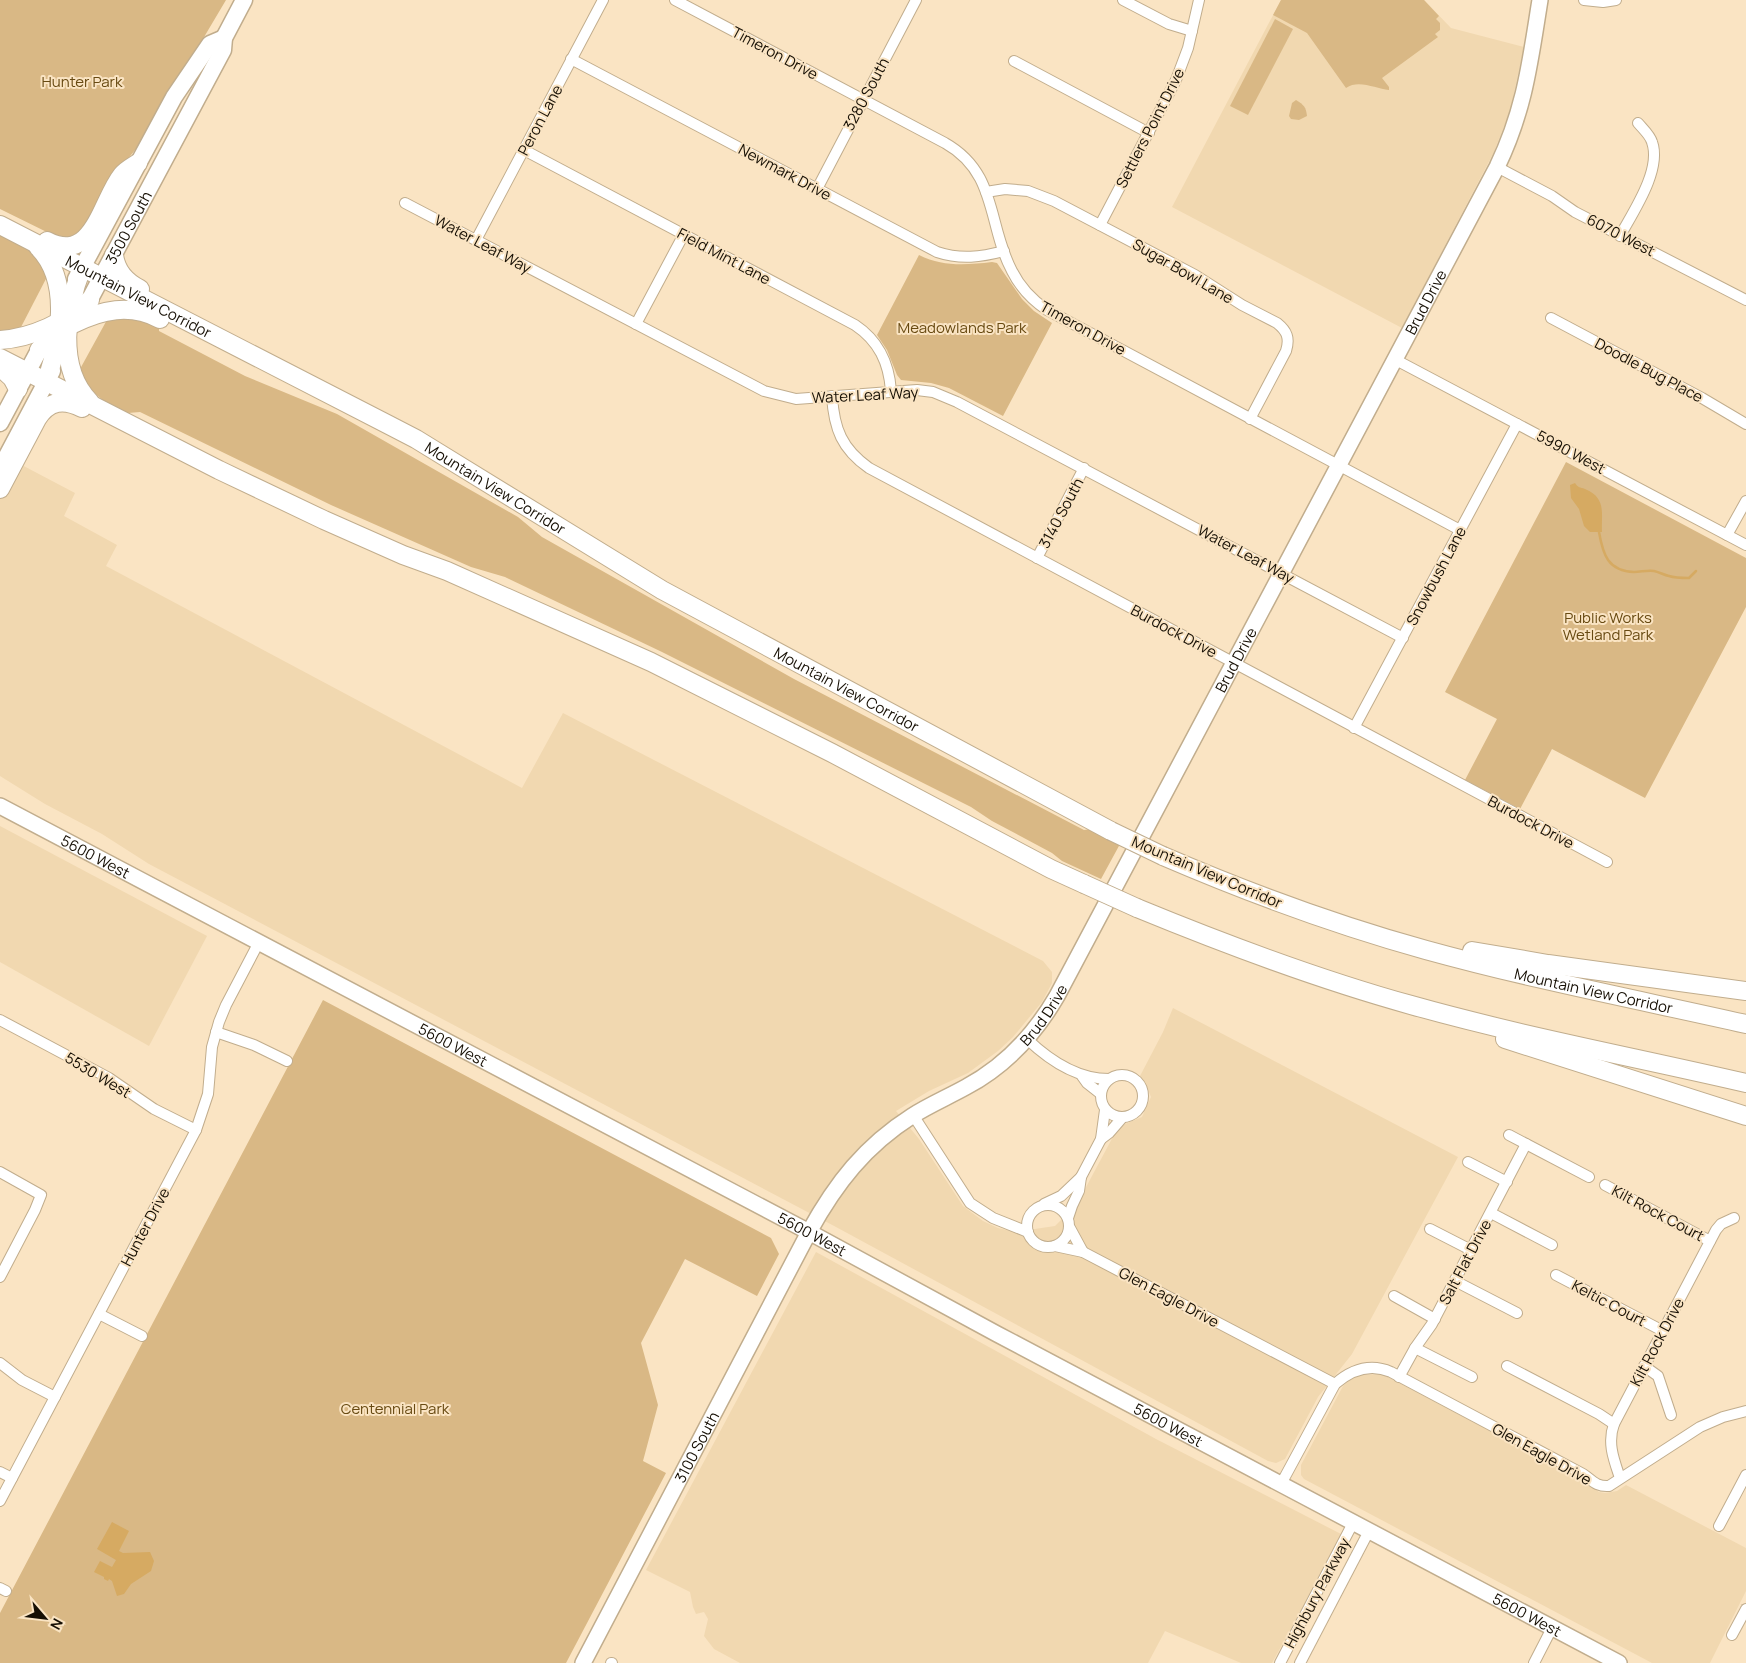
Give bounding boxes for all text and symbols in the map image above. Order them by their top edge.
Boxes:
street label: Timeron Drive [728,21,822,85]
street label: 3280 South [838,54,894,134]
street label: Settlers Point Drive [1111,64,1189,191]
park label: Hunter Park [42,71,123,92]
street label: Peron Lane [513,81,568,159]
street label: Newmark Drive [735,139,835,205]
street label: 3500 South [100,187,156,268]
street label: 6070 West [1583,209,1659,261]
street label: Water Leaf Way [431,210,535,278]
street label: Field Mint Lane [674,223,775,290]
street label: Sugar Bowl Lane [1129,234,1237,309]
street label: Mountain View Corridor [62,250,216,343]
street label: Brud Drive [1400,266,1451,338]
street label: Timeron Drive [1036,296,1130,360]
park label: Meadowlands Park [898,317,1027,338]
street label: Doodle Bug Place [1591,333,1707,407]
street label: Water Leaf Way [811,382,919,408]
street label: 5990 West [1533,425,1609,479]
street label: Mountain View Corridor [421,437,570,539]
street label: 3140 South [1034,474,1088,552]
street label: Water Leaf Way [1194,520,1298,588]
street label: Snowbush Lane [1401,523,1471,629]
street label: Burdock Drive [1127,599,1221,663]
park label: Public Works Wetland Park [1563,607,1654,645]
street label: Brud Drive [1210,623,1261,696]
street label: Mountain View Corridor [770,642,923,737]
street label: Burdock Drive [1484,790,1578,854]
street label: 5600 West [57,830,134,883]
street label: Mountain View Corridor [1129,831,1286,913]
street label: Mountain View Corridor [1512,963,1675,1018]
street label: Brud Drive [1015,980,1072,1050]
street label: 5600 West [415,1018,491,1071]
street label: 5530 West [61,1047,135,1103]
street label: Kilt Rock Court [1608,1180,1708,1246]
street label: Hunter Drive [116,1184,175,1270]
street label: 5600 West [774,1207,850,1261]
street label: Salt Flat Drive [1434,1216,1496,1308]
street label: Glen Eagle Drive [1115,1262,1223,1332]
street label: Keltic Court [1568,1275,1650,1331]
street label: Kilt Rock Drive [1625,1294,1689,1390]
park label: Centennial Park [341,1398,450,1419]
street label: 5600 West [1130,1398,1206,1451]
street label: 3100 South [669,1408,724,1486]
street label: Glen Eagle Drive [1489,1418,1596,1490]
street label: Highbury Parkway [1279,1534,1355,1652]
street label: 5600 West [1489,1588,1565,1641]
north arrow [20,1593,70,1643]
text: N [46,1615,68,1633]

